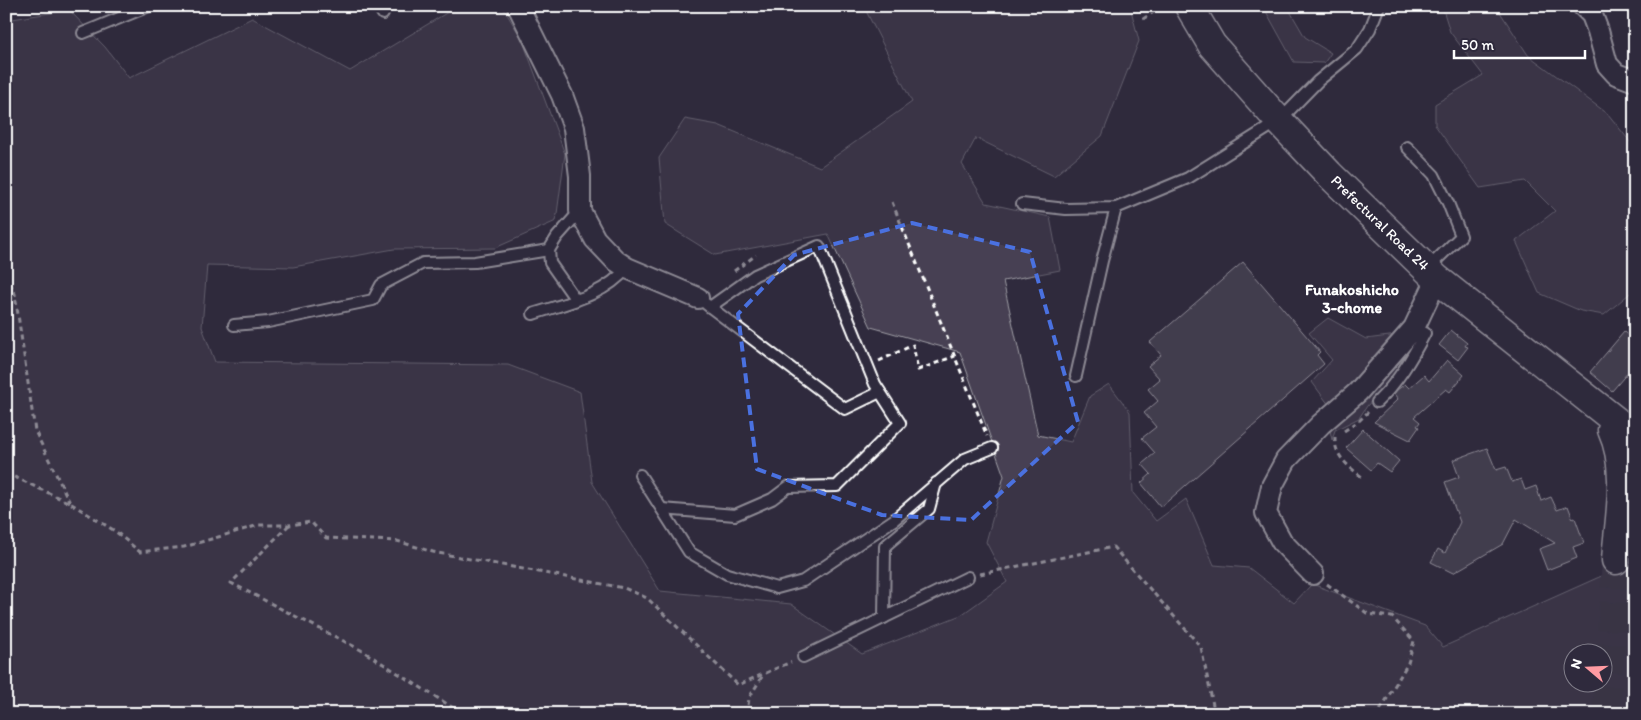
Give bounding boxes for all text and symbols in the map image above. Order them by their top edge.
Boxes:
scale bar [1454,28,1585,60]
text: 50 m [1461,36,1494,54]
street label: Prefectural Road 24 [1327,172,1433,274]
district label: Funakoshicho 3-chome [1305,280,1399,317]
north arrow [1564,642,1614,692]
text: N [1567,657,1586,671]

